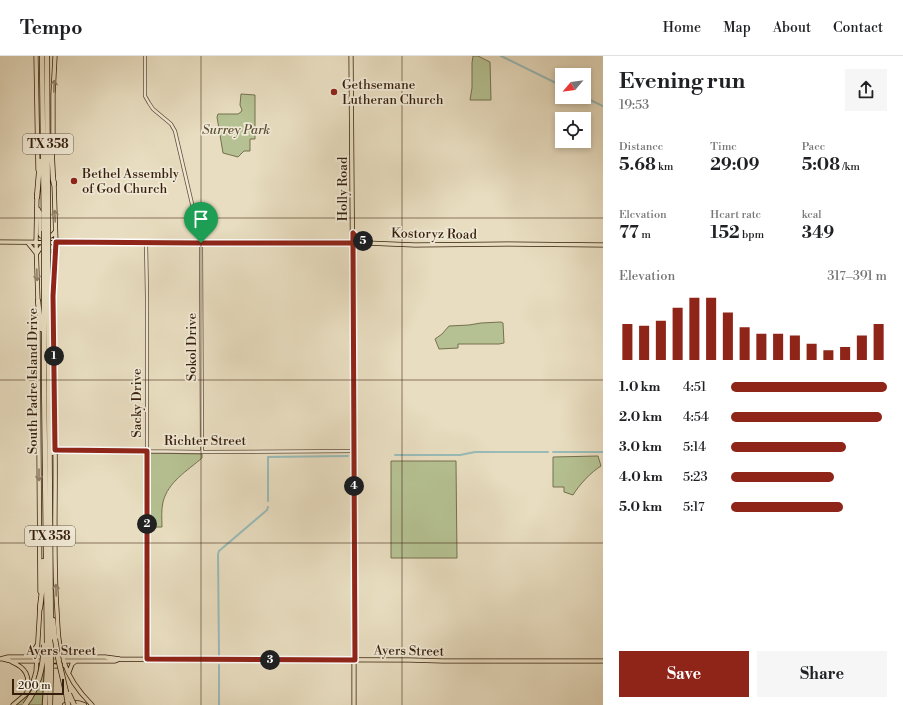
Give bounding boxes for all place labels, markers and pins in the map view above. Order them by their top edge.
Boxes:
place label: Gethsemane Lutheran Church [342,77,444,108]
marker: Gethsemane Lutheran Church [329,87,339,97]
place label: Bethel Assembly of God Church [81,166,180,197]
marker: Bethel Assembly of God Church [69,176,79,186]
pin [184,202,218,243]
pin: 5 [353,231,373,251]
pin: 1 [44,346,64,366]
pin: 4 [344,476,364,496]
pin: 2 [137,514,157,534]
pin: 3 [260,650,280,670]

